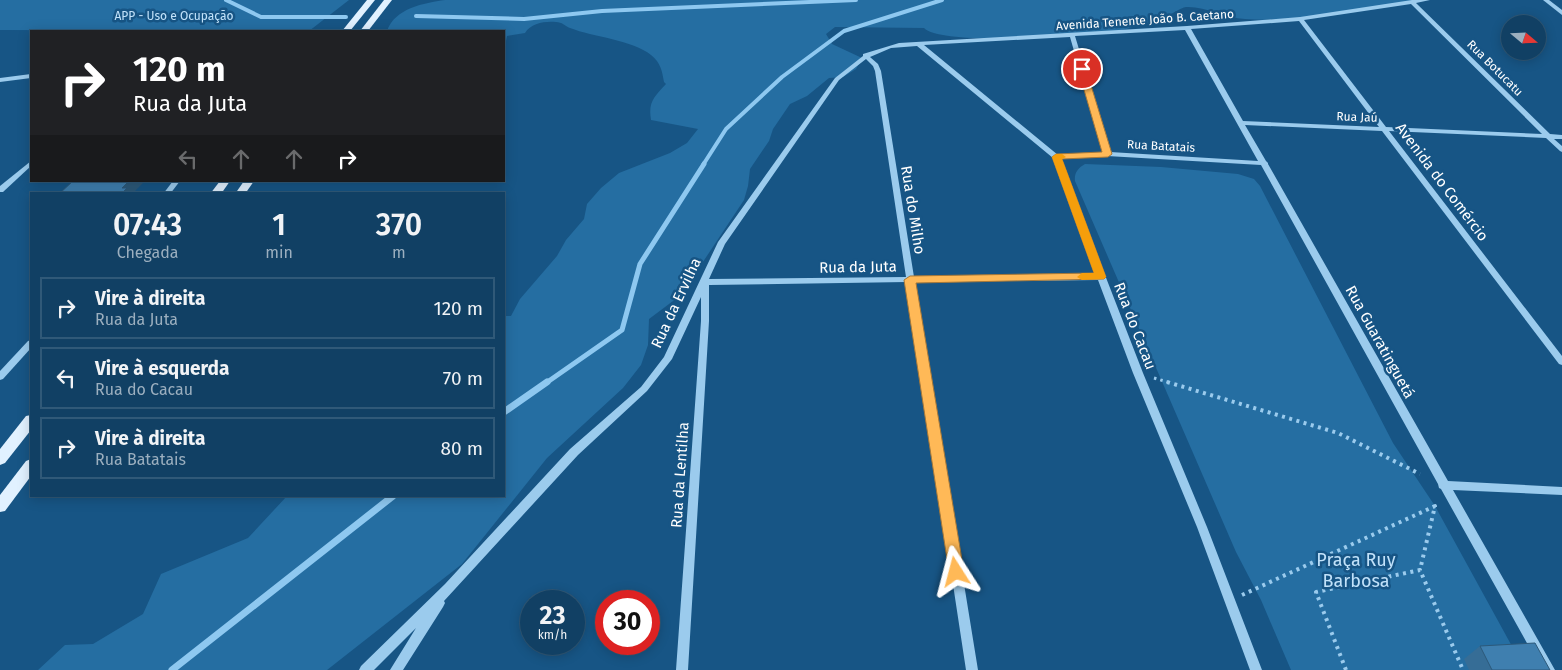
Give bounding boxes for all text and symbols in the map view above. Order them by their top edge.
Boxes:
street label: Avenida Tenente João B. Caetano [1056,7,1234,33]
park label: APP - Uso e Ocupação [114,9,234,23]
north arrow [1501,15,1546,60]
map controls [1501,15,1546,60]
street label: Rua Botucatu [1464,37,1526,99]
text: 120 m [133,48,226,90]
pin [1061,48,1103,90]
icon: right [50,50,115,115]
icon: arrive [1068,55,1096,83]
text: Rua da Juta [133,90,247,117]
street label: Rua Jaú [1336,109,1378,125]
street label: Avenida do Comércio [1392,119,1492,245]
street label: Rua Batatais [1127,137,1196,155]
icon: left [174,145,202,173]
icon: ahead [227,145,255,173]
icon: ahead [280,145,308,173]
icon: right [333,145,361,173]
street label: Rua do Milho [897,164,929,256]
text: 07:43 [113,207,182,243]
text: 1 [272,207,286,243]
text: 370 [376,207,422,243]
text: Chegada [117,243,179,262]
text: min [265,243,293,262]
text: m [392,243,406,262]
street label: Rua da Ervilha [647,255,705,351]
street label: Rua da Juta [819,257,897,277]
street label: Rua do Cacau [1110,280,1160,372]
street label: Rua Guaratinguetá [1342,282,1418,402]
text: Vire à direita [95,287,205,310]
icon: right [52,294,80,322]
text: 120 m [433,297,483,320]
text: Rua da Juta [95,310,178,329]
text: Vire à esquerda [95,357,229,380]
icon: left [52,364,80,392]
text: 70 m [443,367,483,390]
text: Rua do Cacau [95,380,193,399]
street label: Rua da Lentilha [667,421,693,529]
text: Vire à direita [95,427,205,450]
icon: right [52,434,80,462]
text: 80 m [441,437,483,460]
text: Rua Batatais [95,450,186,469]
position arrow [929,545,981,597]
park label: Praça Ruy Barbosa [1316,549,1396,592]
speed limit sign: 30 [595,590,660,655]
text: 23 [540,601,565,631]
text: km/h [538,628,567,642]

